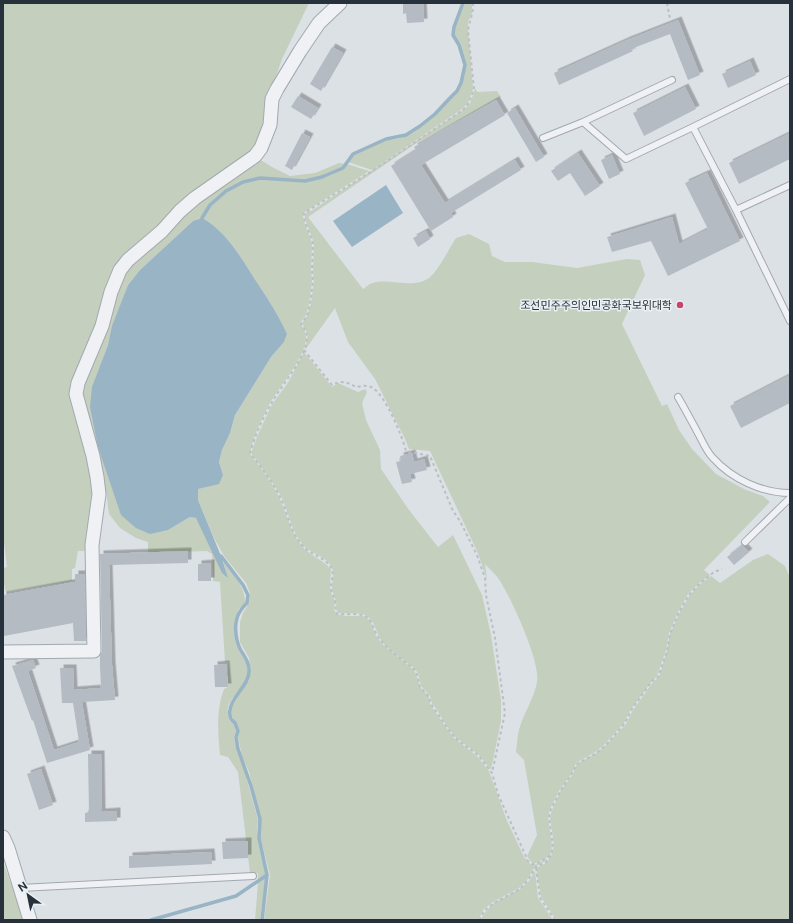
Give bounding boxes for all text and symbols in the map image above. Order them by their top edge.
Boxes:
place label: 조선민주주의인민공화국보위대학 [520,299,672,311]
marker: 조선민주주의인민공화국보위대학 [675,300,685,310]
north arrow [8,875,48,915]
text: N [16,879,29,894]

